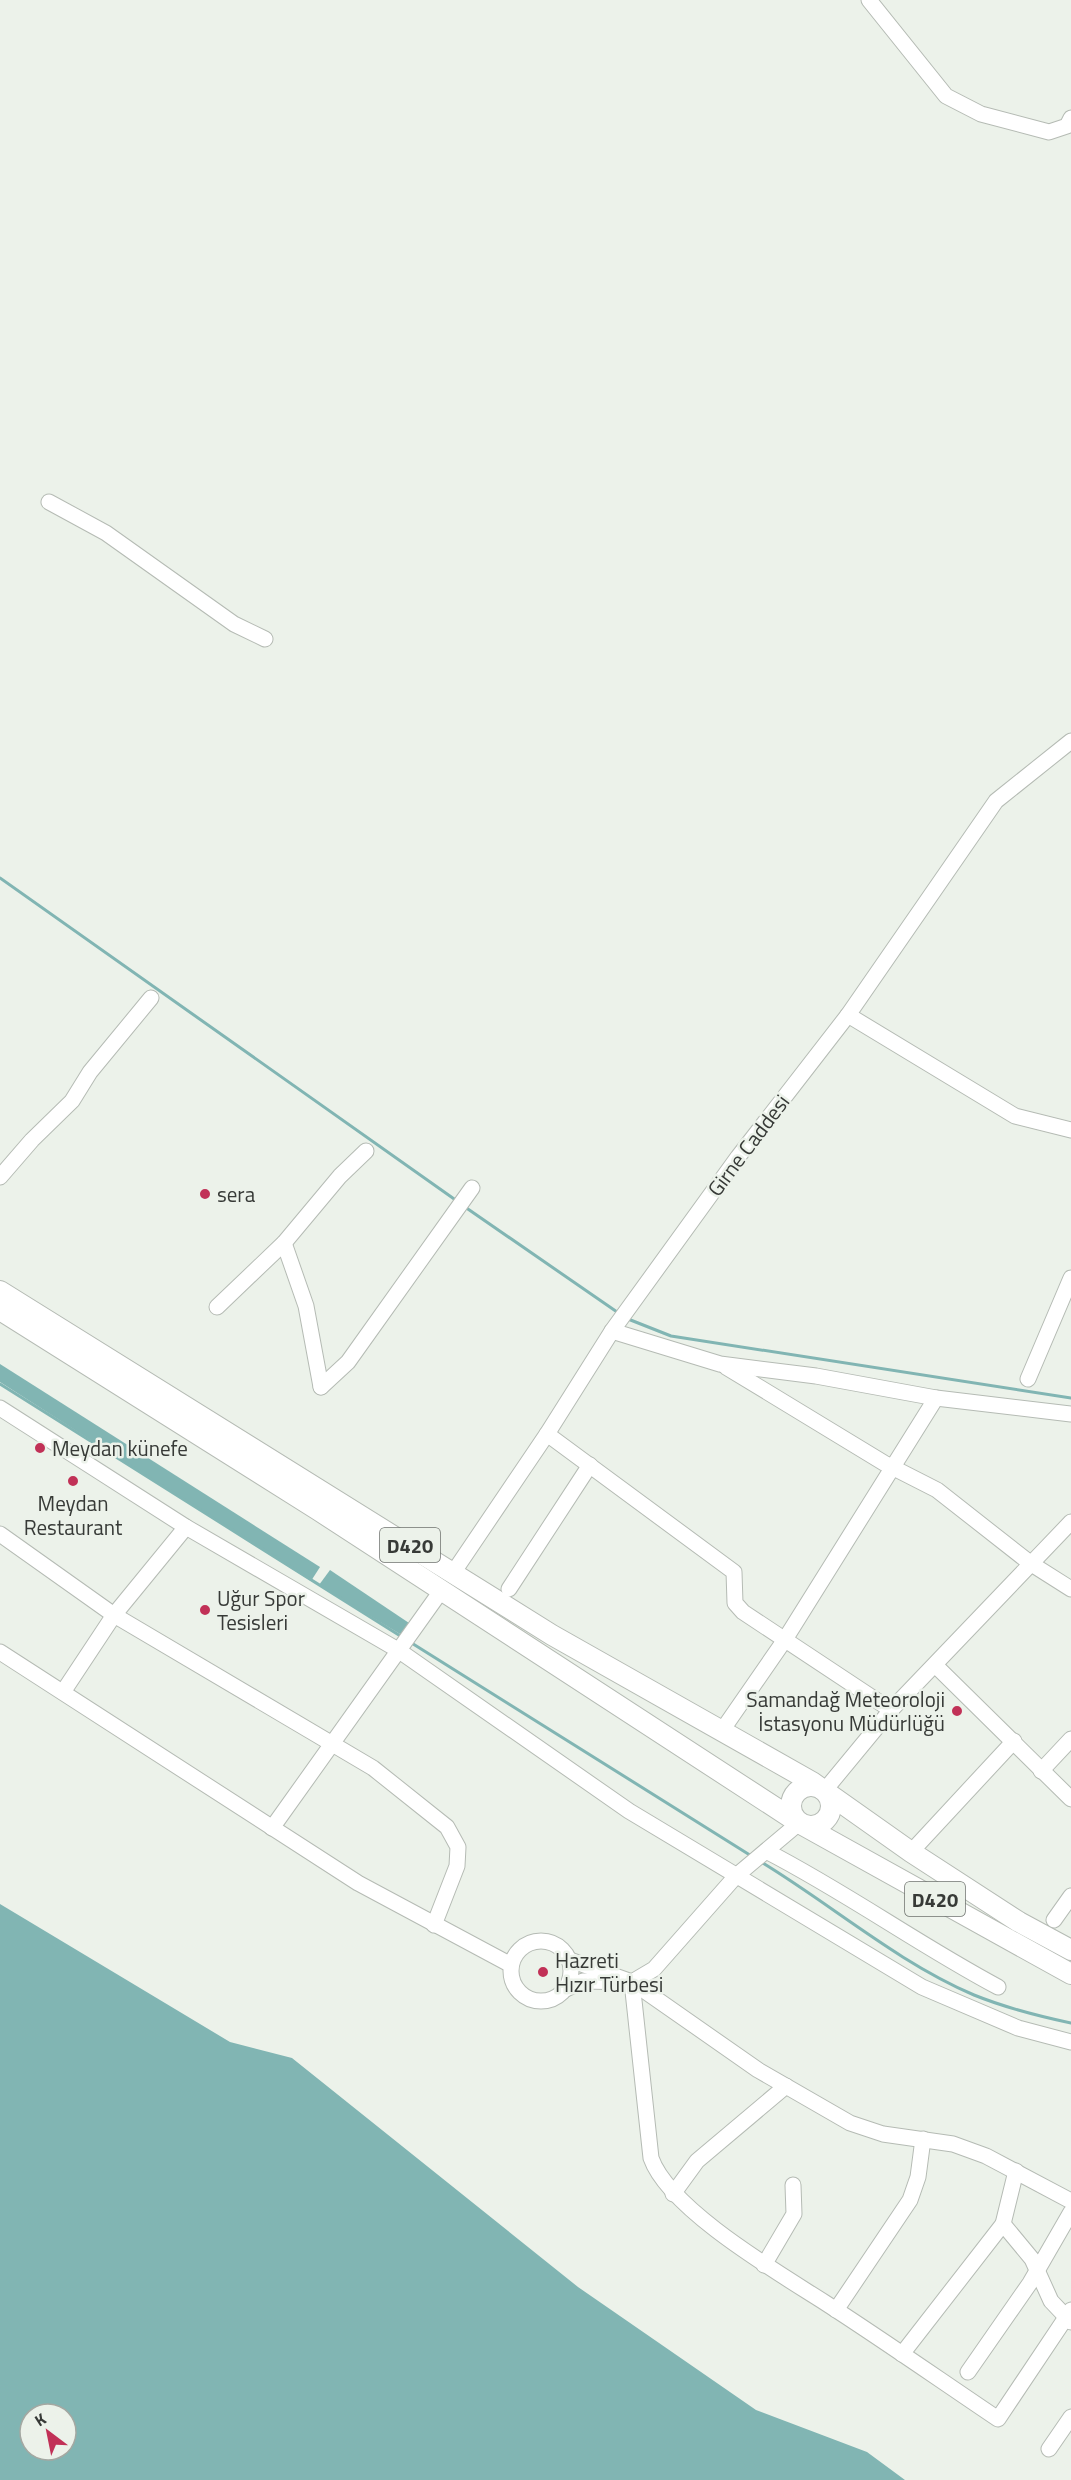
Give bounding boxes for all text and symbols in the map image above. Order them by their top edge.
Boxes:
street label: Girne Caddesi [699,1087,797,1203]
place label: sera [217,1178,256,1210]
marker: sera [198,1187,212,1201]
place label: Meydan künefe [52,1432,188,1464]
marker: Meydan künefe [33,1441,47,1455]
marker: Meydan Restaurant [66,1474,80,1488]
place label: Meydan Restaurant [24,1487,123,1543]
road number: D420 [380,1528,440,1562]
place label: Uğur Spor Tesisleri [217,1582,305,1638]
marker: Uğur Spor Tesisleri [198,1603,212,1617]
place label: Samandağ Meteoroloji İstasyonu Müdürlüğü [746,1683,945,1739]
marker: Samandağ Meteoroloji İstasyonu Müdürlüğü [950,1704,964,1718]
road number: D420 [905,1882,965,1916]
place label: Hazreti Hızır Türbesi [555,1944,663,2000]
marker: Hazreti Hızır Türbesi [536,1965,550,1979]
north arrow [18,2402,78,2462]
text: K [30,2406,51,2432]

